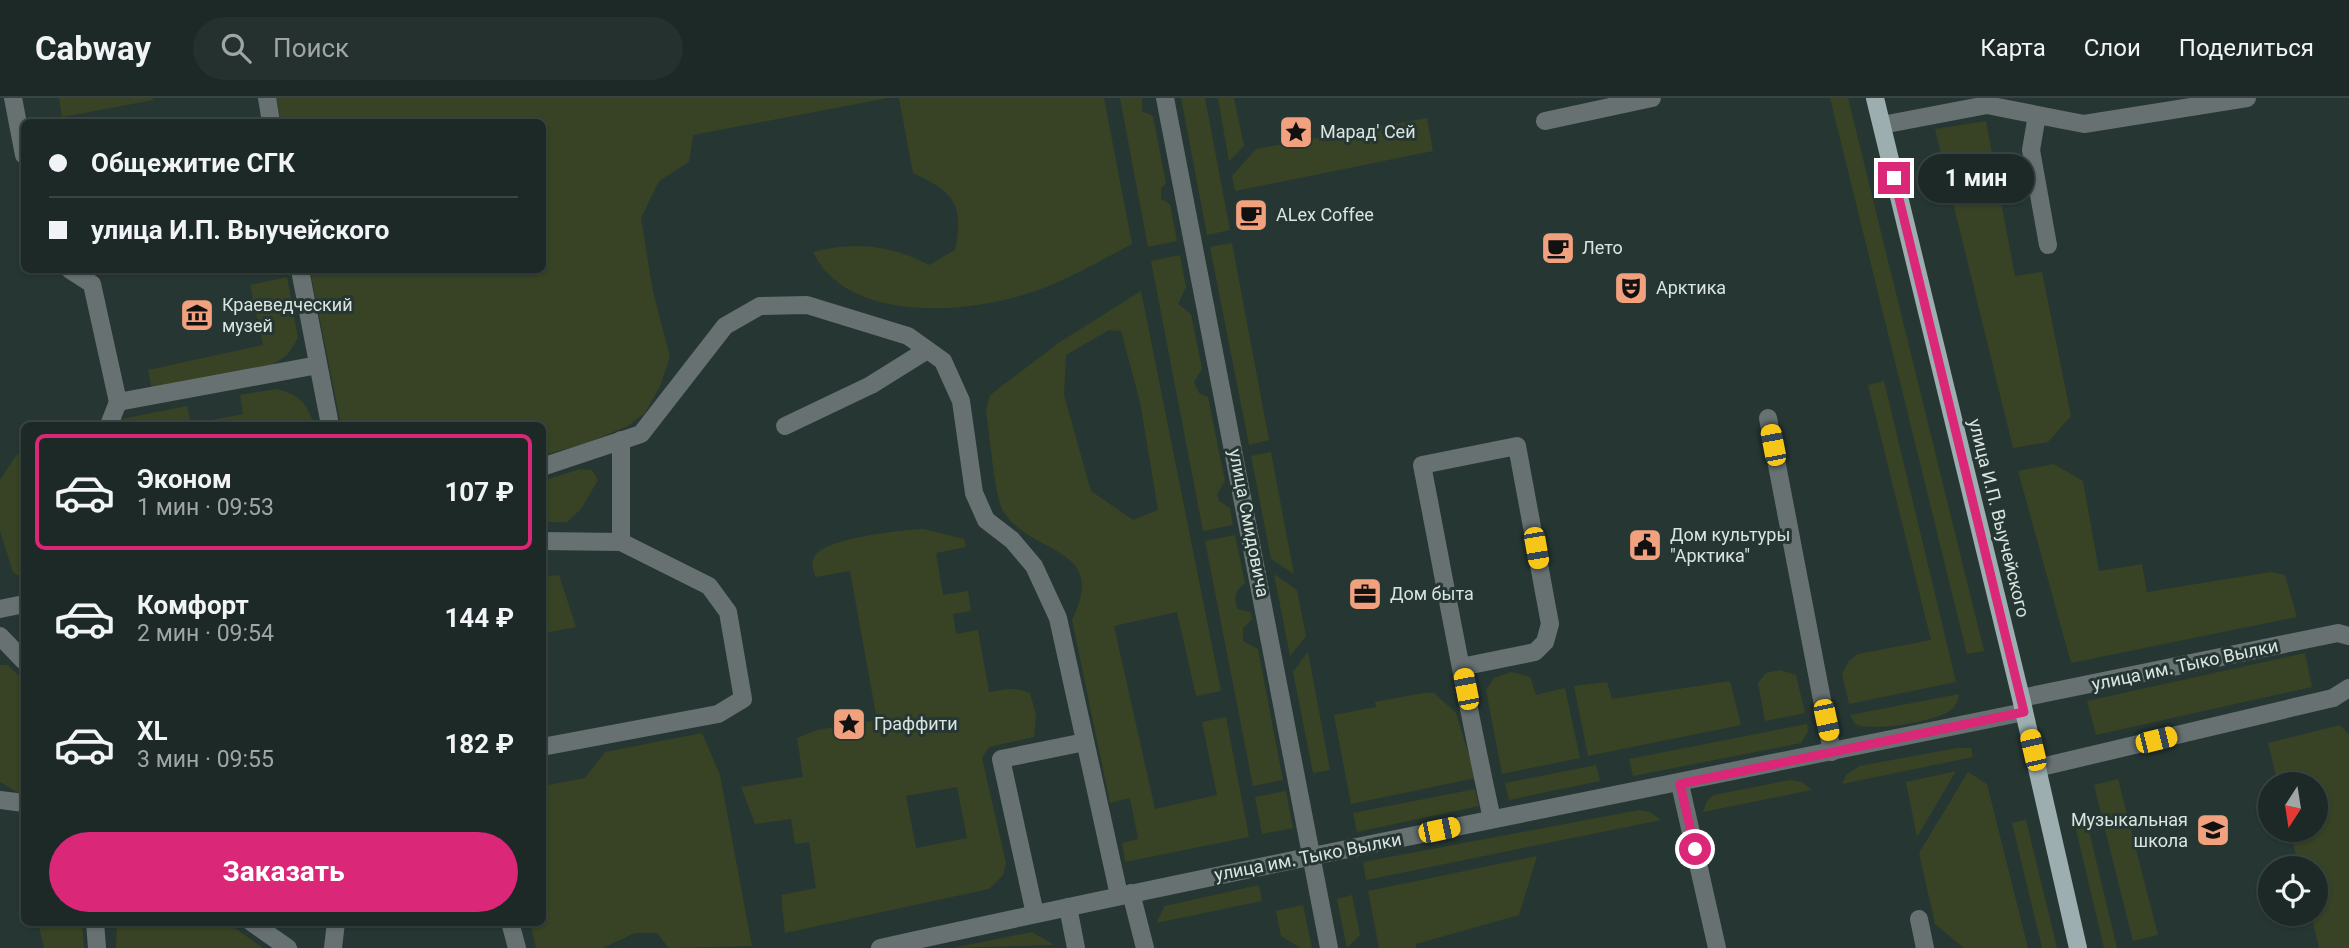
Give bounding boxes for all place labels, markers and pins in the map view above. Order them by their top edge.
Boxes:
place icon: Марад' Сей [1277,113,1315,151]
place label: Марад' Сей [1320,121,1416,142]
cafe icon: ALex Coffee [1232,196,1270,234]
place label: ALex Coffee [1276,204,1374,225]
cafe icon: Лето [1539,229,1577,267]
place label: Лето [1582,237,1623,258]
theatre icon: Арктика [1612,269,1650,307]
place label: Арктика [1656,277,1726,298]
place label: Краеведческий музей [222,294,353,336]
museum icon: Краеведческий музей [178,296,216,334]
place label: Дом культуры "Арктика" [1670,524,1790,566]
public building icon: Дом культуры "Арктика" [1626,526,1664,564]
office icon: Дом быта [1346,575,1384,613]
place label: Дом быта [1390,583,1474,604]
place icon: Граффити [830,705,868,743]
place label: Граффити [874,713,958,734]
place label: Музыкальная школа [2071,809,2188,851]
school or university icon: Музыкальная школа [2194,811,2232,849]

